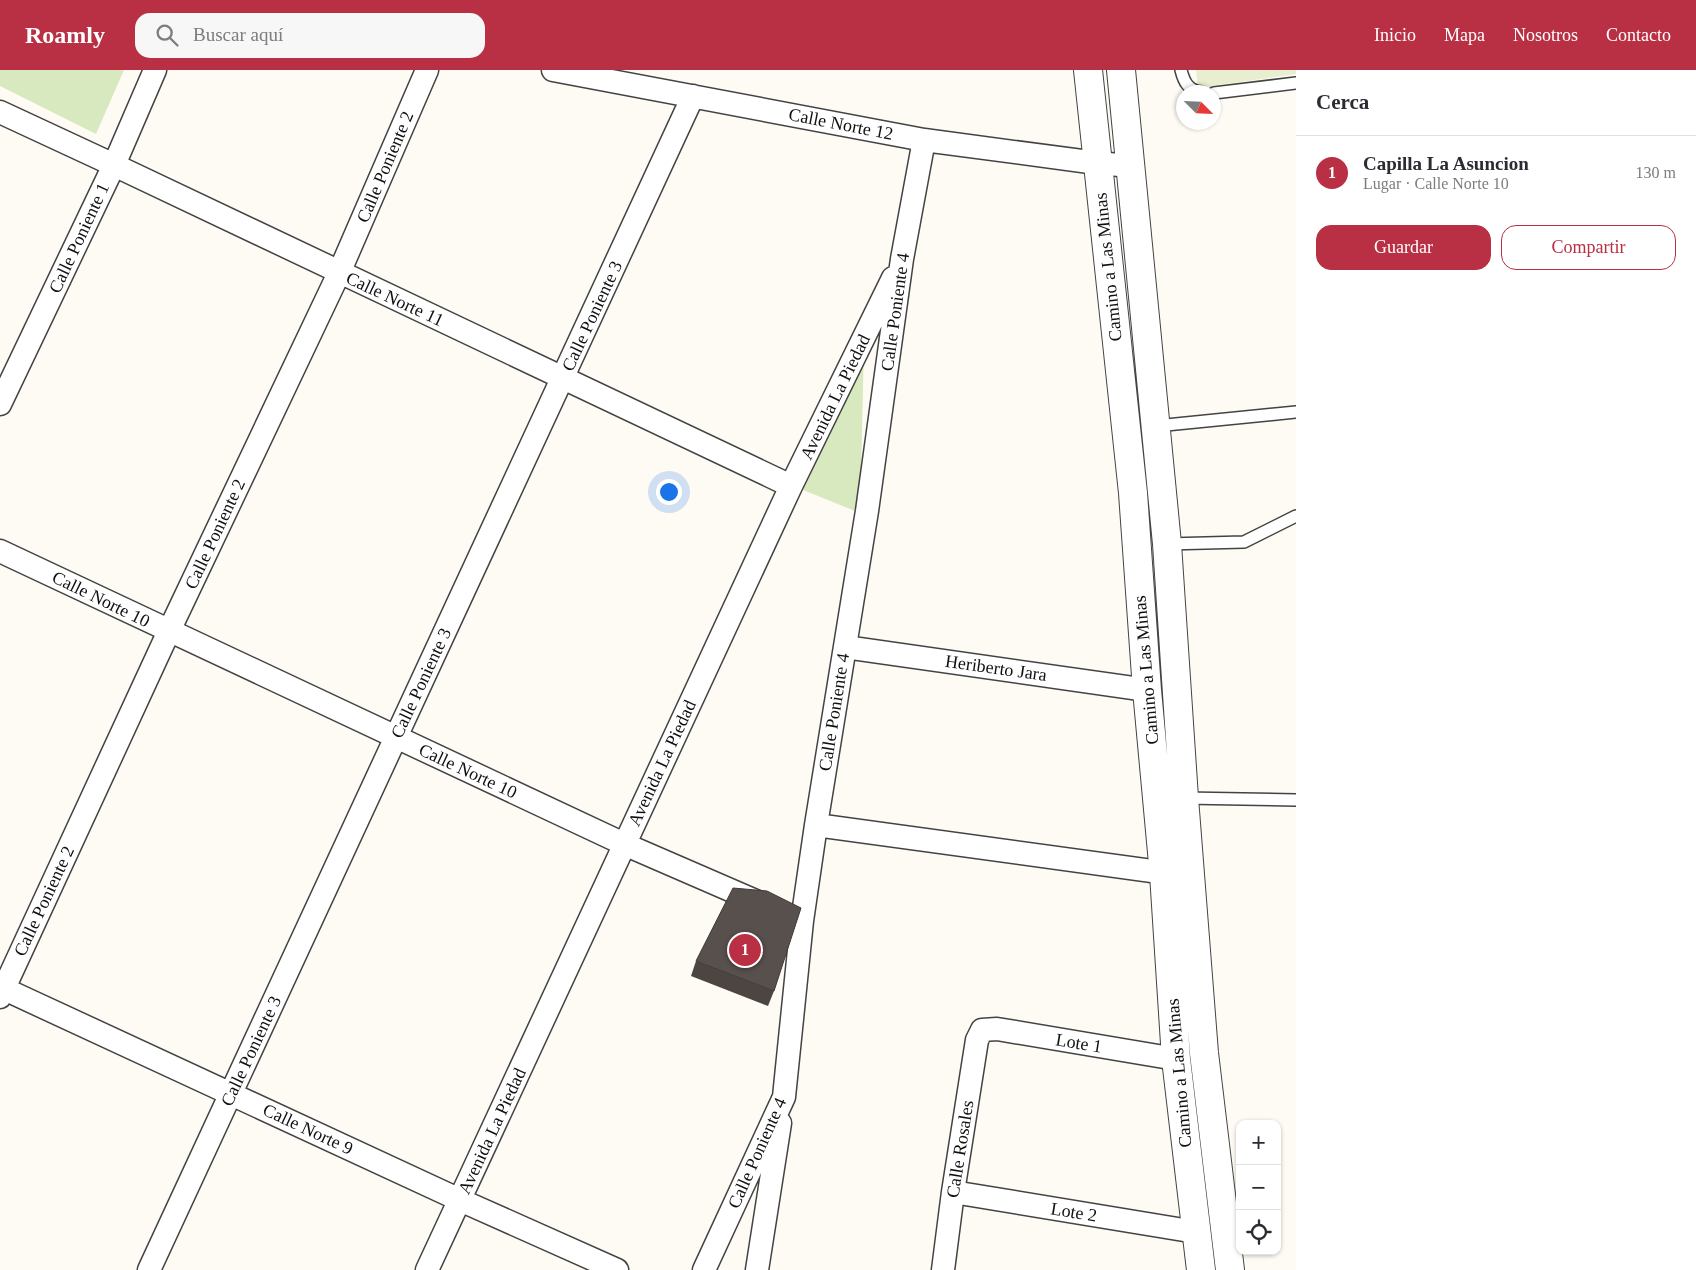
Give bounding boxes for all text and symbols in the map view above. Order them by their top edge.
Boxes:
search box [135,13,485,58]
icon: search [153,21,181,49]
text: Roamly [25,22,105,48]
text: Buscar aquí [193,24,283,45]
text: Inicio [1374,25,1416,45]
text: Mapa [1444,25,1485,45]
text: Nosotros [1513,25,1578,45]
text: Contacto [1606,25,1671,45]
north arrow [1176,85,1221,130]
text: Cerca [1316,90,1369,114]
street label: Calle Norte 12 [787,104,895,144]
street label: Calle Poniente 2 [353,108,417,226]
text: Capilla La Asuncion [1363,153,1529,174]
text: 1 [1328,164,1336,181]
text: 130 m [1636,164,1676,181]
text: Lugar · Calle Norte 10 [1363,175,1509,192]
street label: Calle Poniente 1 [45,180,113,296]
street label: Camino a Las Minas [1090,192,1126,342]
button: Guardar [1316,225,1491,270]
button: Compartir [1501,225,1676,270]
street label: Calle Poniente 4 [877,252,913,372]
street label: Calle Poniente 3 [558,258,626,374]
street label: Calle Norte 11 [343,268,447,330]
street label: Avenida La Piedad [796,331,874,463]
street label: Calle Poniente 2 [181,476,249,592]
your location [656,479,682,505]
street label: Calle Norte 10 [49,567,153,631]
street label: Camino a Las Minas [1130,595,1162,745]
street label: Calle Poniente 3 [387,625,455,741]
street label: Heriberto Jara [944,651,1048,685]
street label: Calle Poniente 4 [815,652,853,772]
street label: Avenida La Piedad [624,697,700,829]
street label: Calle Norte 10 [416,740,520,802]
street label: Calle Poniente 2 [10,843,78,959]
pin: 1 [729,931,761,969]
street label: Calle Poniente 3 [217,993,285,1109]
street label: Camino a Las Minas [1163,998,1195,1148]
street label: Lote 1 [1054,1029,1104,1057]
street label: Avenida La Piedad [454,1065,530,1197]
street label: Calle Poniente 4 [724,1095,790,1211]
street label: Calle Norte 9 [260,1099,356,1159]
street label: Calle Rosales [942,1099,978,1199]
map controls [1236,1120,1281,1255]
button: + [1236,1120,1281,1165]
button: − [1236,1165,1281,1210]
street label: Lote 2 [1049,1198,1099,1226]
button: locate [1236,1210,1281,1255]

